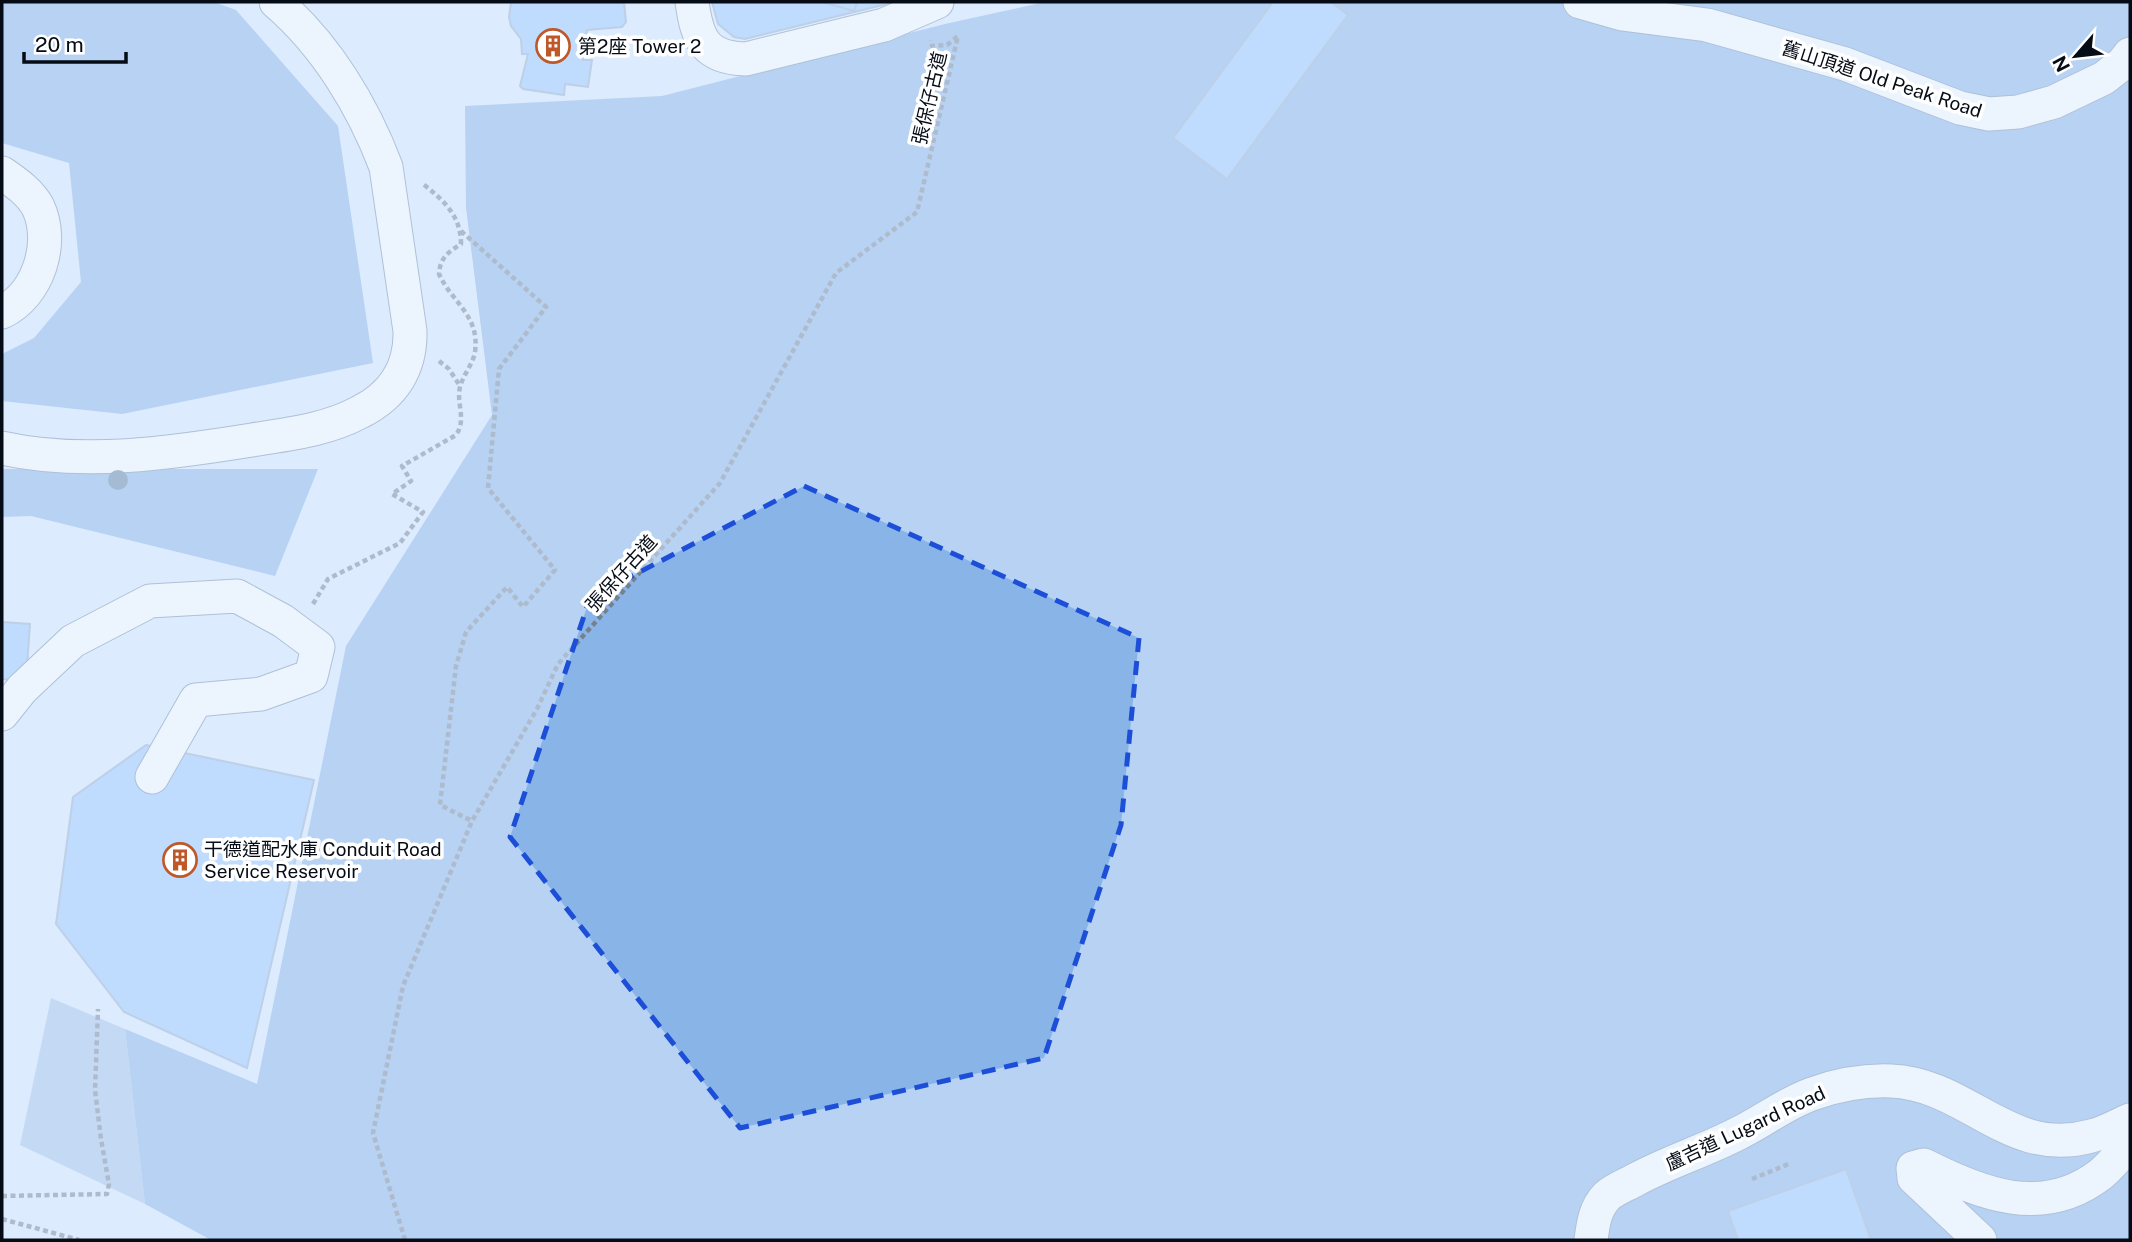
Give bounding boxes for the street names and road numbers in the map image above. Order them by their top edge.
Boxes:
street label: 舊山頂道 Old Peak Road [1779,36,1985,122]
street label: 張保仔古道 [908,49,950,147]
street label: 張保仔古道 [581,530,661,616]
street label: 盧吉道 Lugard Road [1662,1081,1828,1175]

